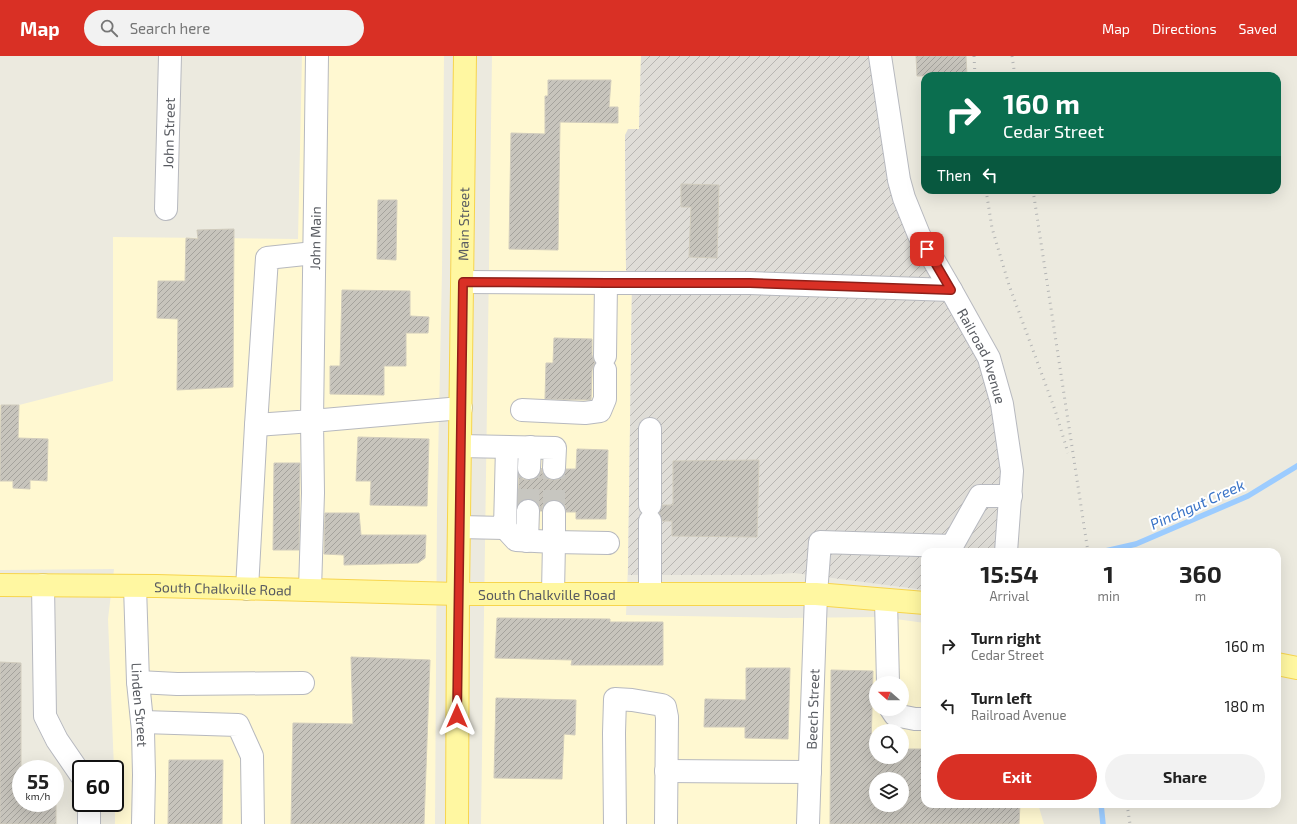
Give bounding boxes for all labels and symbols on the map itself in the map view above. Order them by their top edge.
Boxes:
street label: John Street [159,97,177,169]
street label: Main Street [454,187,472,261]
street label: John Main [306,206,323,270]
pin [910,232,944,266]
street label: Railroad Avenue [954,305,1010,405]
water label: Pinchgut Creek [1147,475,1247,533]
street label: South Chalkville Road [154,577,292,598]
street label: South Chalkville Road [478,586,616,603]
street label: Linden Street [129,662,152,747]
street label: Beech Street [802,668,822,750]
north arrow [869,676,909,716]
position arrow [436,695,478,737]
speed limit sign: 60 [72,760,124,812]

